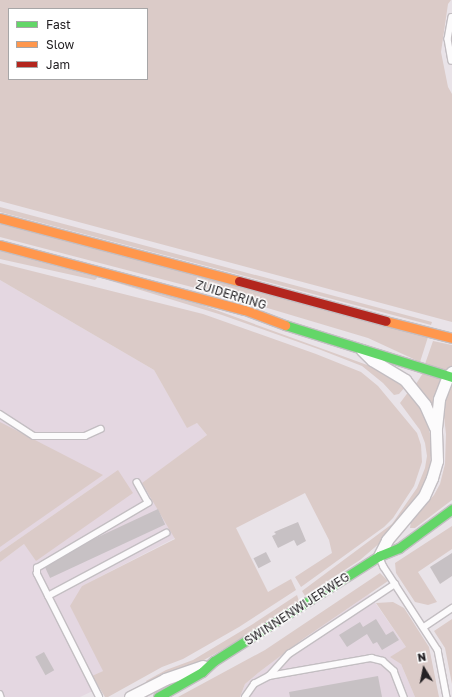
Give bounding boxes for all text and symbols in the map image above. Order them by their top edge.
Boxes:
legend [8,8,148,80]
text: Fast [46,17,71,32]
text: Slow [46,37,74,52]
text: Jam [46,57,70,72]
street label: ZUIDERRING [194,277,268,313]
street label: SWINNENWIJERWEG [242,570,352,648]
north arrow [404,649,444,689]
text: N [417,650,427,664]

